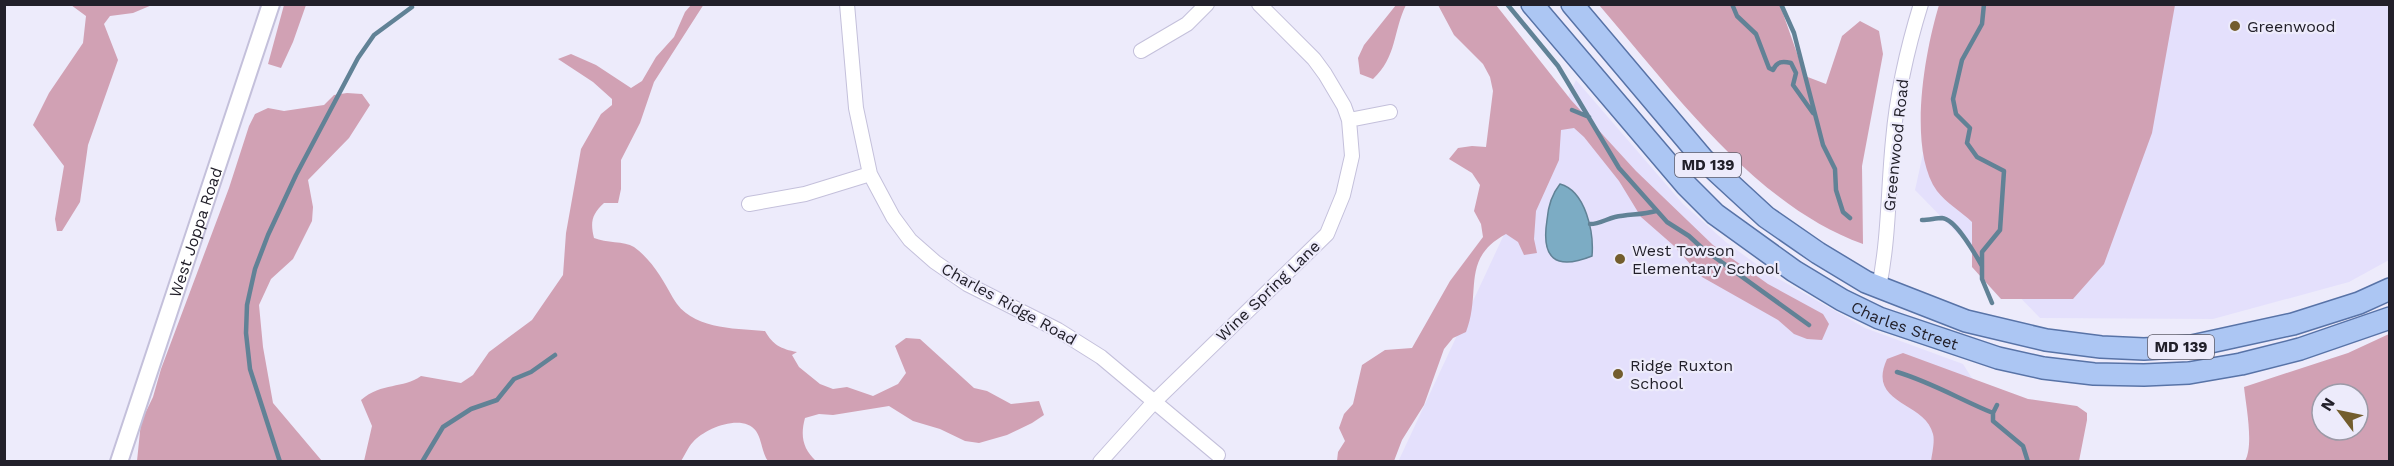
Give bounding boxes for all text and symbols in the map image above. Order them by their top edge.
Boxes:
place label: Greenwood [2247,17,2335,36]
marker: Greenwood [2228,19,2242,33]
street label: Greenwood Road [1880,78,1912,212]
road number: MD 139 [1675,153,1741,177]
street label: West Joppa Road [165,165,226,300]
street label: Wine Spring Lane [1212,237,1324,345]
place label: West Towson Elementary School [1632,241,1780,278]
marker: West Towson Elementary School [1613,252,1627,266]
street label: Charles Ridge Road [938,259,1080,349]
street label: Charles Street [1848,296,1961,354]
road number: MD 139 [2148,335,2214,359]
place label: Ridge Ruxton School [1630,356,1733,393]
marker: Ridge Ruxton School [1611,367,1625,381]
north arrow [2310,382,2370,442]
text: N [2317,394,2339,414]

